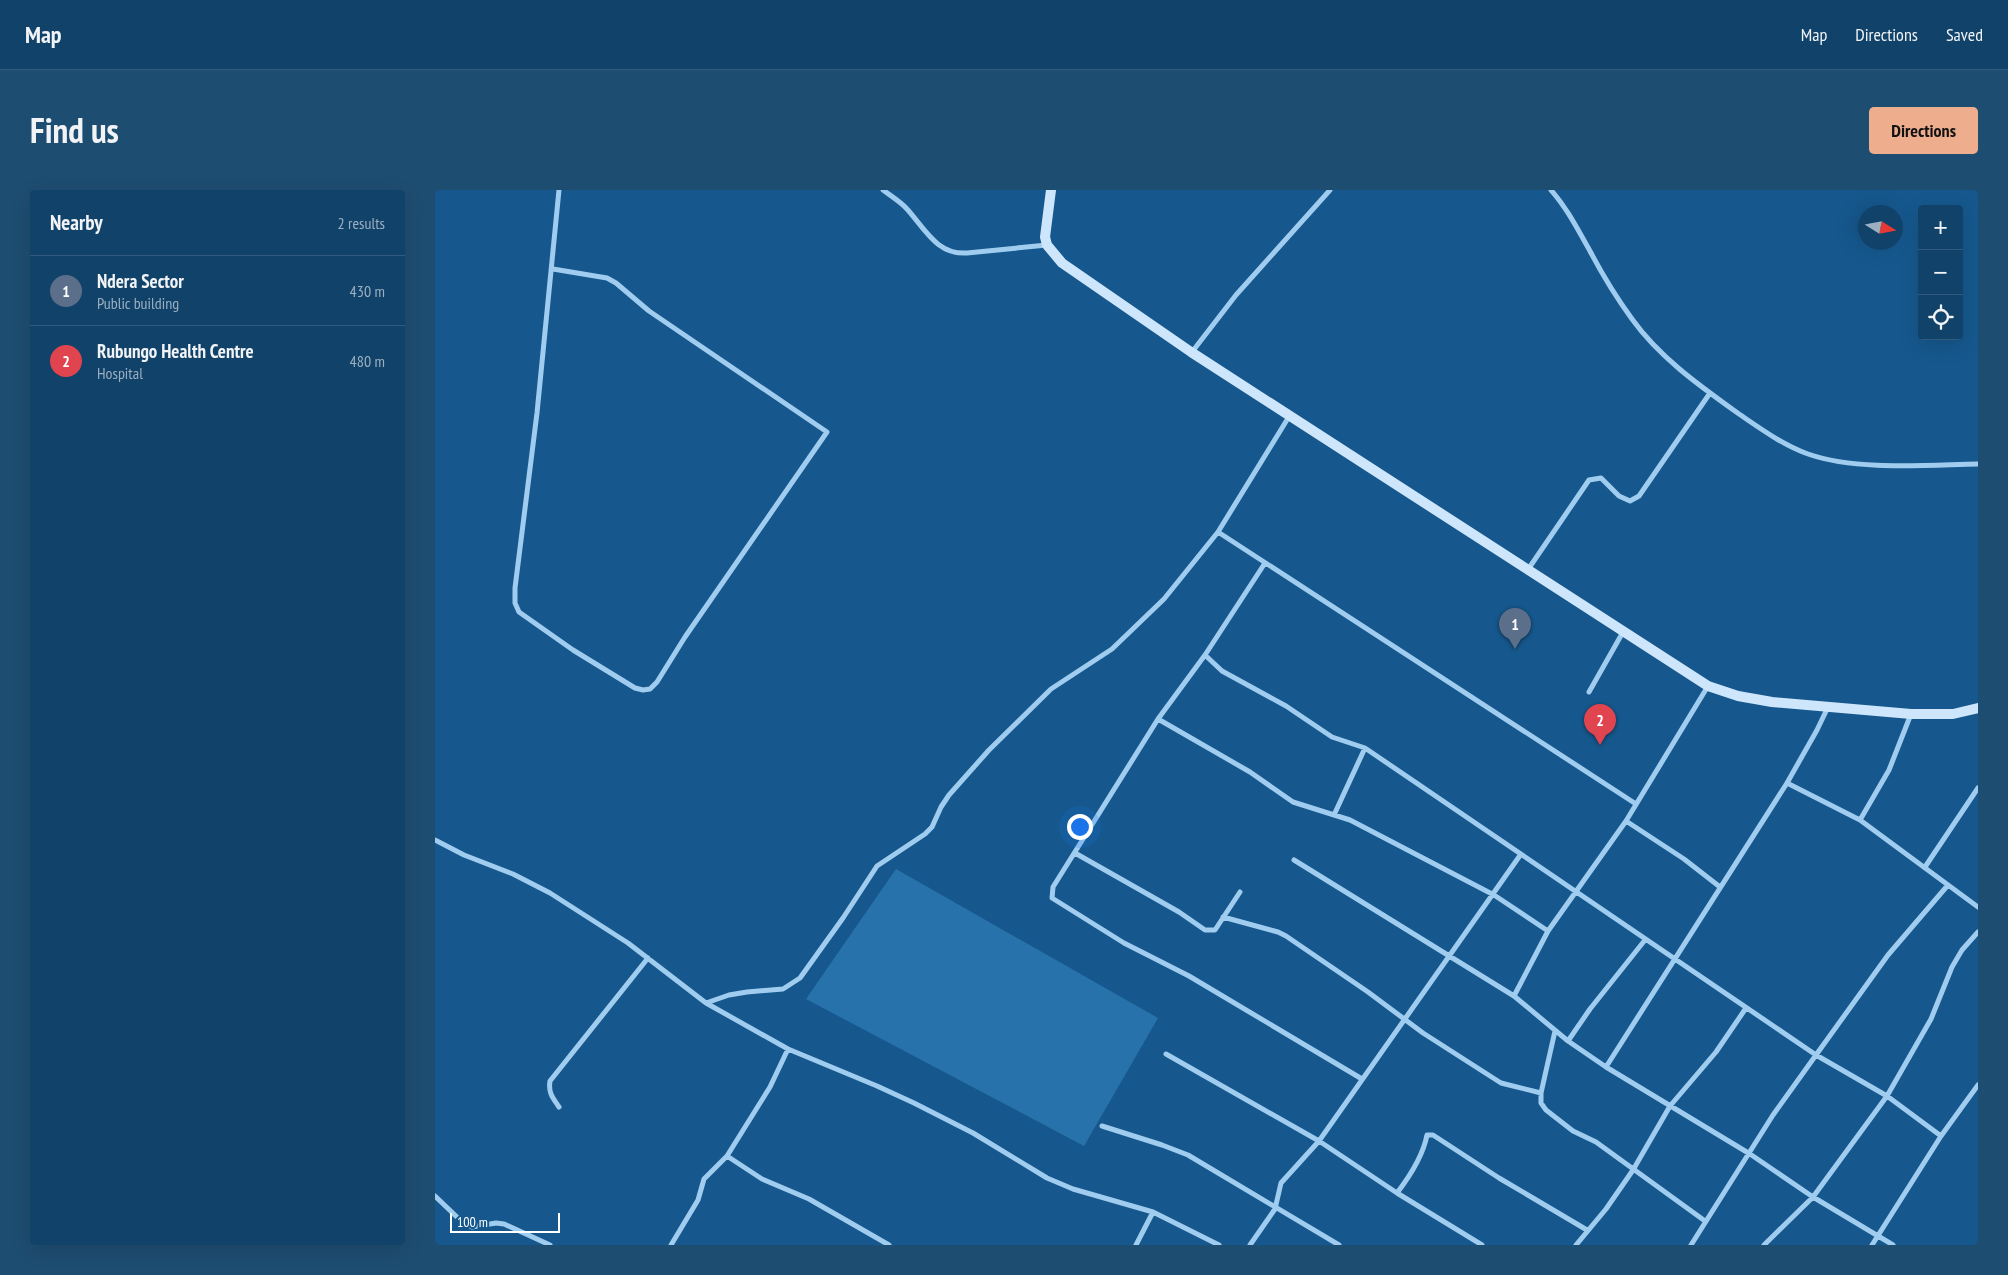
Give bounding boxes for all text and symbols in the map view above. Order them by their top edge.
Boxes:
text: Map [25,19,62,50]
text: Map [1801,23,1827,46]
text: Directions [1855,23,1918,46]
text: Saved [1946,23,1983,46]
text: Find us [30,107,119,153]
button: Directions [1869,107,1978,154]
north arrow [1858,205,1903,250]
map controls [1918,205,1963,340]
button: + [1918,205,1963,250]
text: Nearby [50,209,103,236]
text: 2 results [338,213,385,233]
button: − [1918,250,1963,295]
text: Ndera Sector [97,269,184,293]
text: 1 [62,281,70,301]
text: 430 m [350,281,385,301]
text: Public building [97,293,179,313]
button: locate [1918,295,1963,340]
text: Rubungo Health Centre [97,339,254,363]
text: 2 [62,351,70,371]
text: 480 m [350,351,385,371]
text: Hospital [97,363,143,383]
pin: 1 [1499,608,1531,649]
pin: 2 [1584,704,1616,745]
your location [1067,814,1093,840]
scale bar [450,1210,560,1233]
text: 100 m [457,1213,488,1231]

